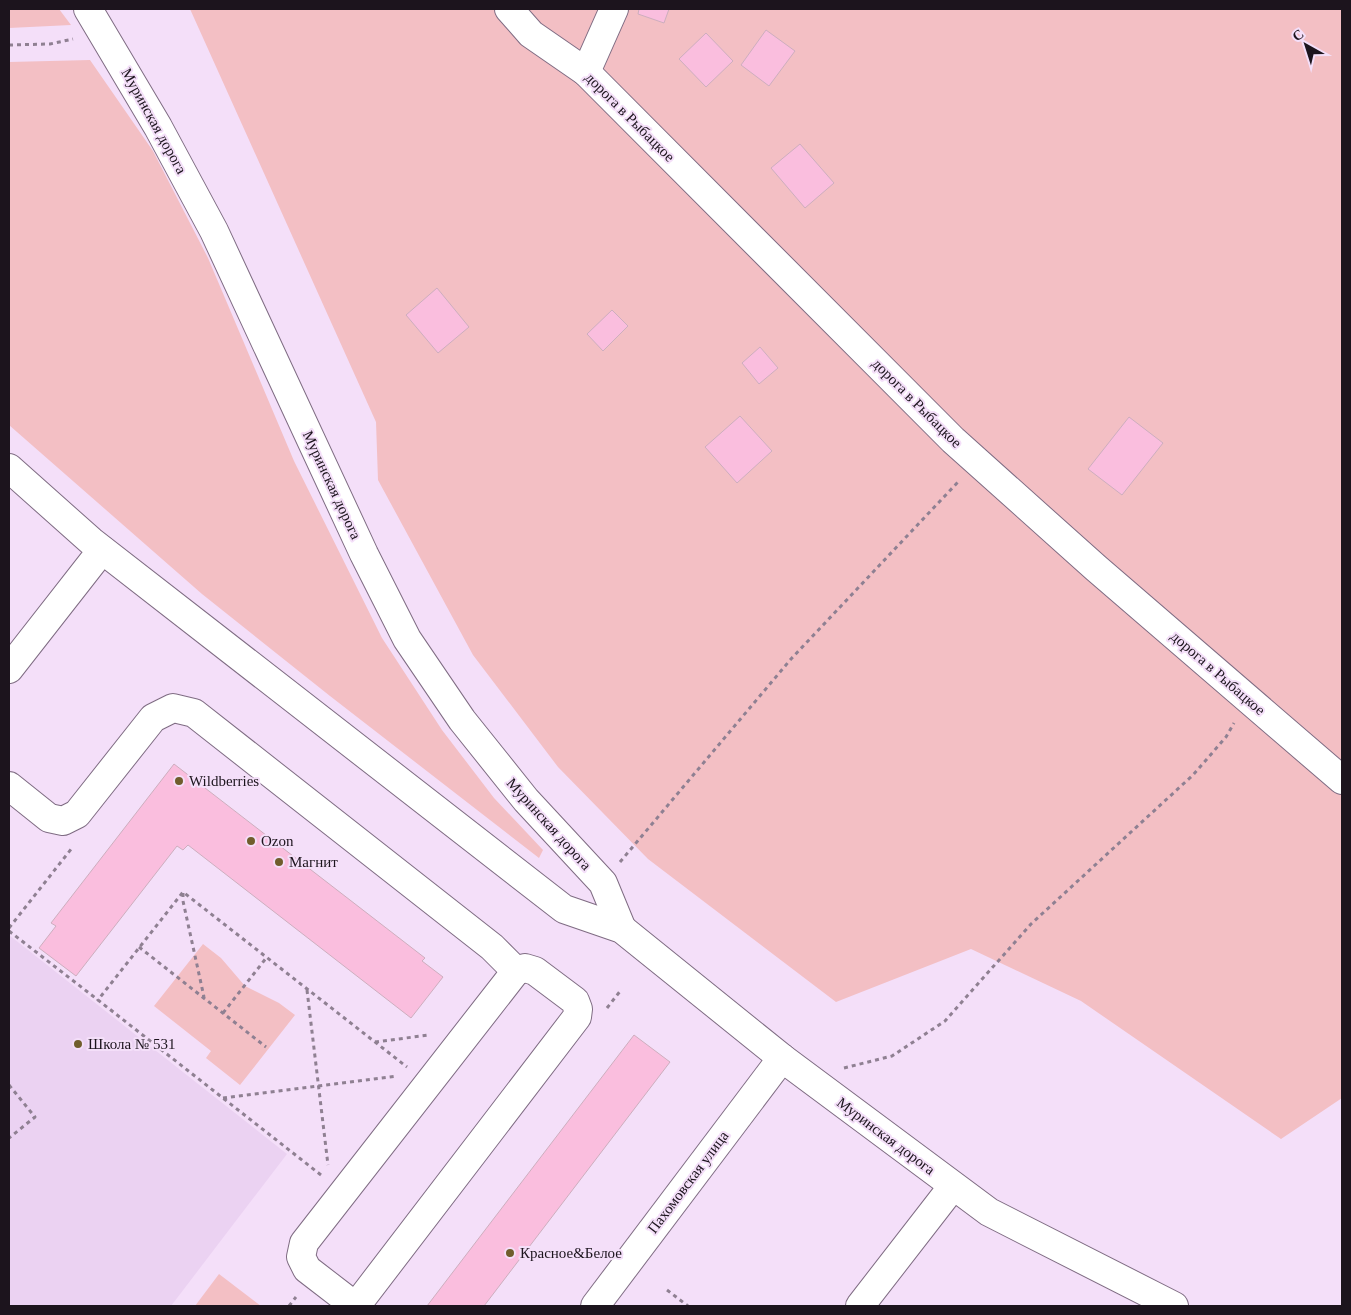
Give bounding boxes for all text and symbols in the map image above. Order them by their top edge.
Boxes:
north arrow [1281,20,1331,70]
text: С [1289,26,1307,44]
street label: Муринская дорога [118,66,190,177]
street label: дорога в Рыбацкое [582,69,678,165]
street label: дорога в Рыбацкое [869,355,965,451]
street label: Муринская дорога [300,428,364,542]
street label: дорога в Рыбацкое [1168,628,1268,718]
place label: Wildberries [189,773,259,789]
marker: Wildberries [173,775,185,787]
street label: Муринская дорога [504,775,595,873]
place label: Ozon [261,833,294,849]
marker: Ozon [245,835,257,847]
place label: Магнит [289,854,338,870]
marker: Магнит [273,856,285,868]
place label: Школа № 531 [88,1036,175,1052]
marker: Школа № 531 [72,1038,84,1050]
street label: Муринская дорога [834,1094,938,1178]
street label: Пахомовская улица [644,1128,732,1236]
place label: Красное&Белое [520,1245,622,1261]
marker: Красное&Белое [504,1247,516,1259]

